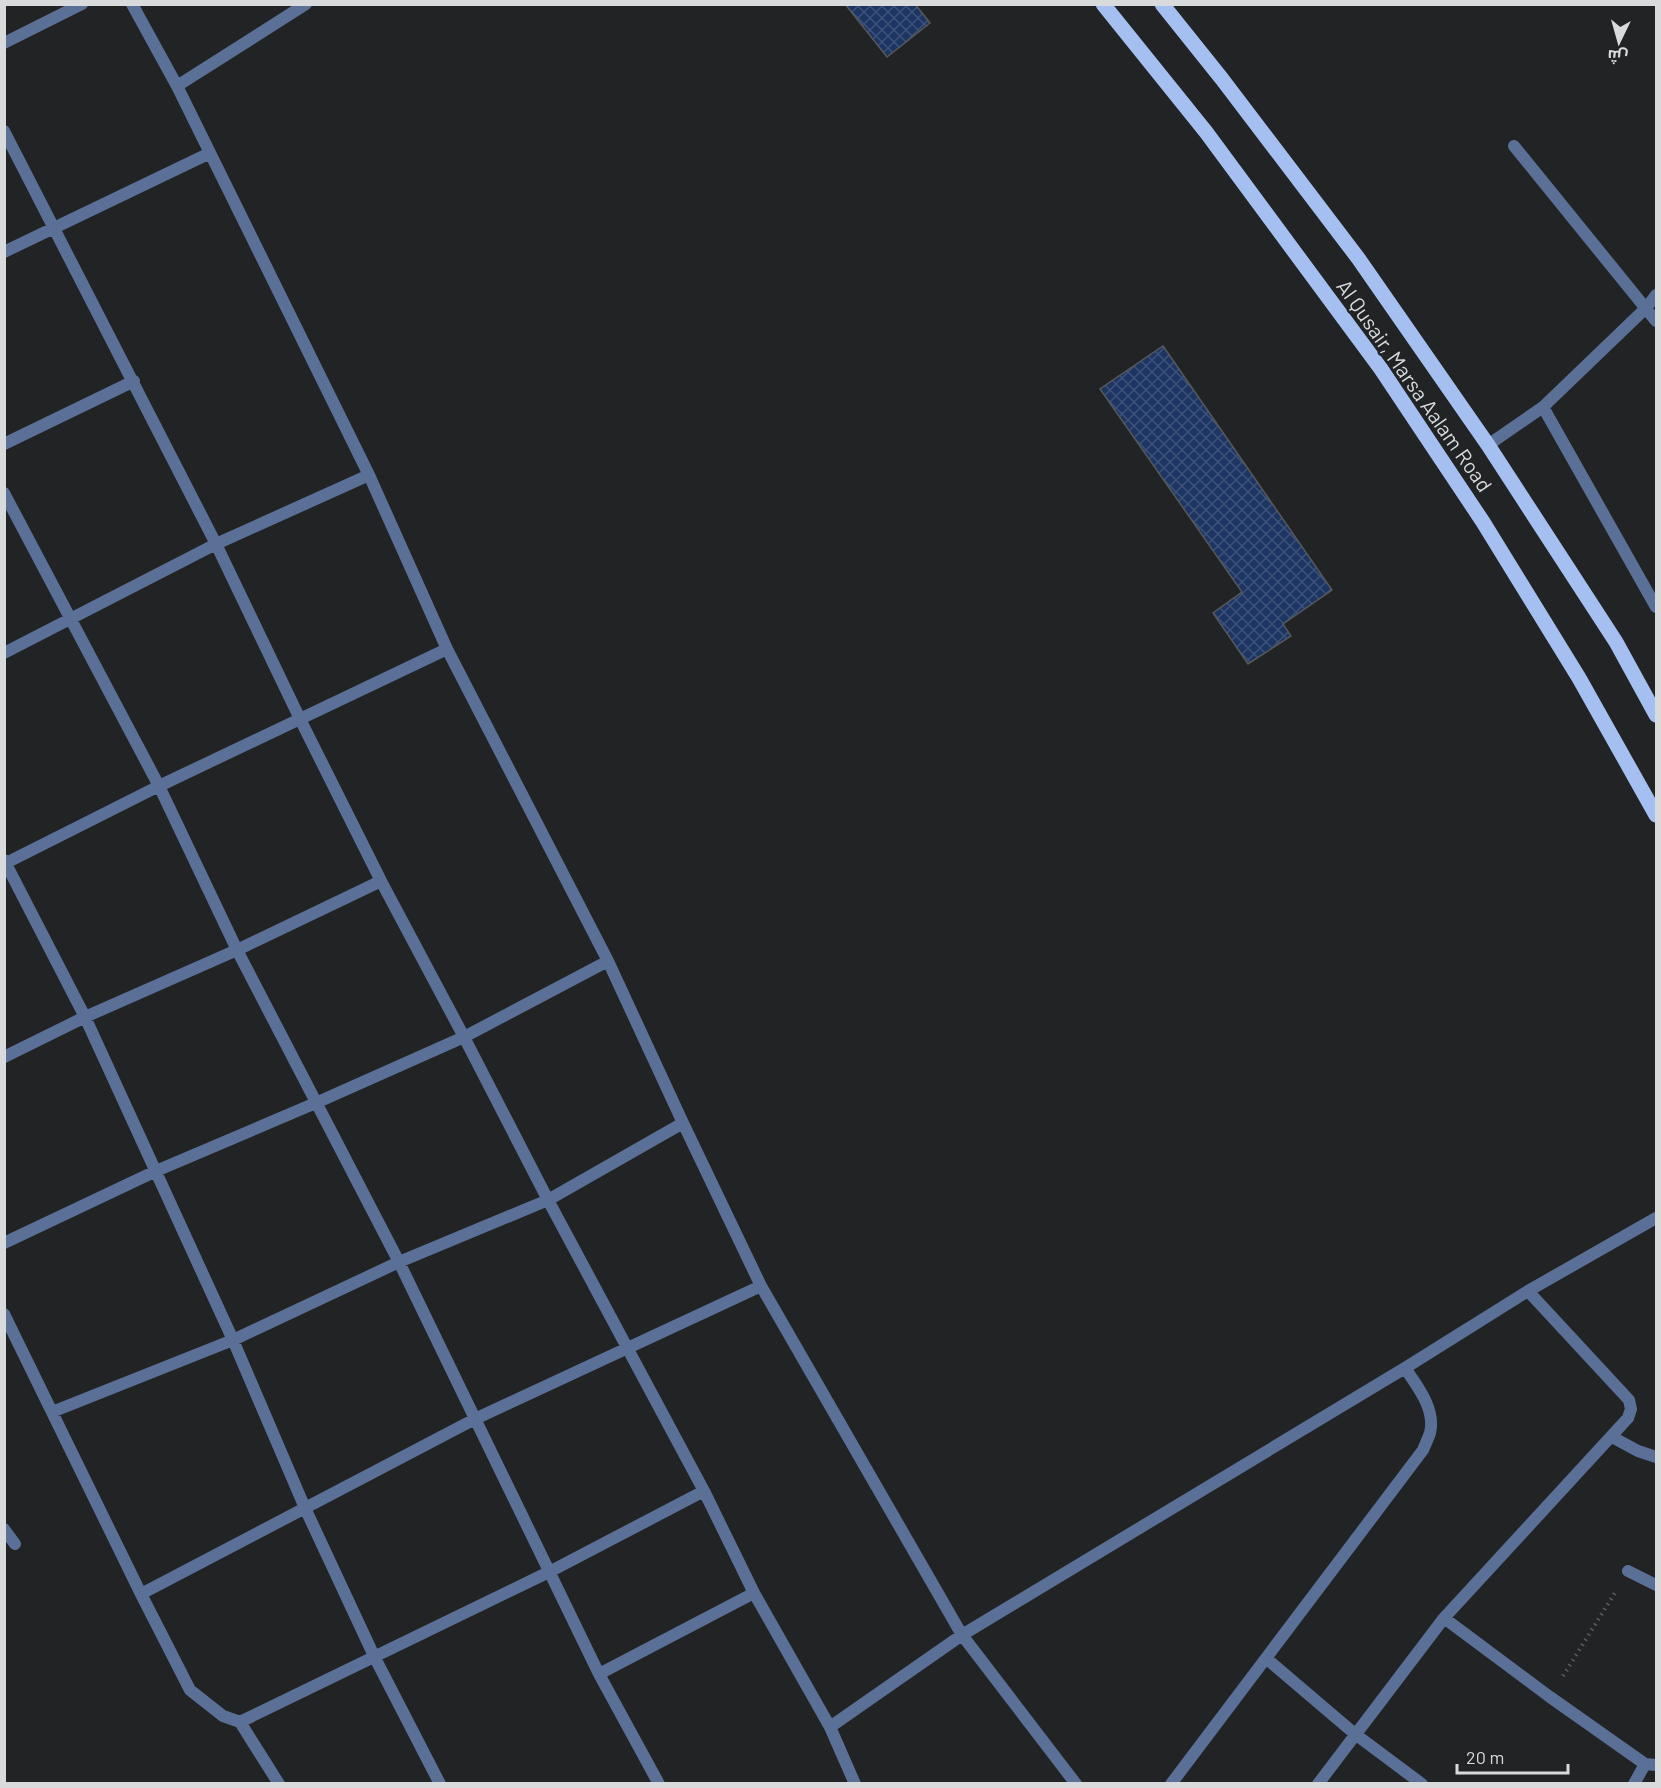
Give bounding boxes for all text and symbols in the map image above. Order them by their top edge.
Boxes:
north arrow [1589,12,1649,72]
text: ش [1607,46,1629,68]
street label: Al Qusair, Marsa Aalam Road [1332,274,1498,496]
scale bar [1457,1737,1568,1775]
text: 20 m [1466,1746,1504,1768]

